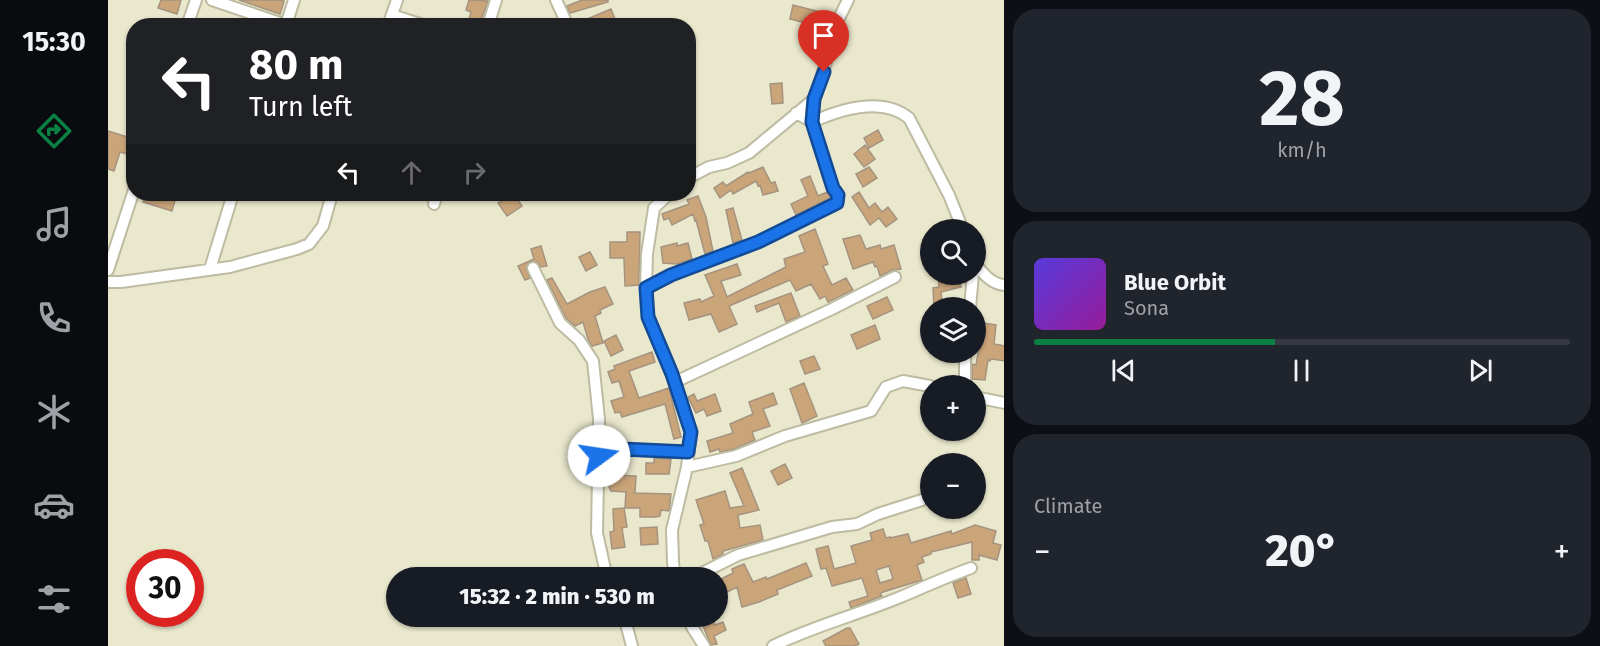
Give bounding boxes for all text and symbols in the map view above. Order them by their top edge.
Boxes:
pin [798,10,849,72]
icon: arrive [807,19,840,52]
text: 15:30 [22,26,86,58]
text: 80 m [249,40,343,90]
icon: left [150,42,228,120]
text: 28 [1259,52,1345,146]
text: Turn left [249,91,352,123]
icon: directions [33,110,75,152]
text: km/h [1277,138,1327,162]
icon: left [332,156,365,189]
icon: ahead [395,156,428,189]
icon: right [458,156,491,189]
icon: music [33,203,75,245]
map controls [920,219,986,519]
button: search [920,219,986,285]
text: Blue Orbit [1124,269,1226,296]
text: Sona [1124,296,1169,320]
icon: phone [33,297,75,339]
button: layers [920,297,986,363]
icon: previous [1107,354,1140,387]
icon: pause [1285,354,1318,387]
icon: next [1464,354,1497,387]
button: + [920,375,986,441]
icon: climate [33,391,75,433]
position arrow [567,424,631,488]
button: − [920,453,986,519]
icon: car [33,484,75,526]
text: Climate [1034,494,1102,518]
text: 20° [1265,524,1339,578]
text: − [1034,532,1051,572]
text: + [1554,532,1570,572]
speed limit sign: 30 [126,549,204,627]
icon: filters [33,578,75,620]
text: 15:32 · 2 min · 530 m [459,583,655,610]

